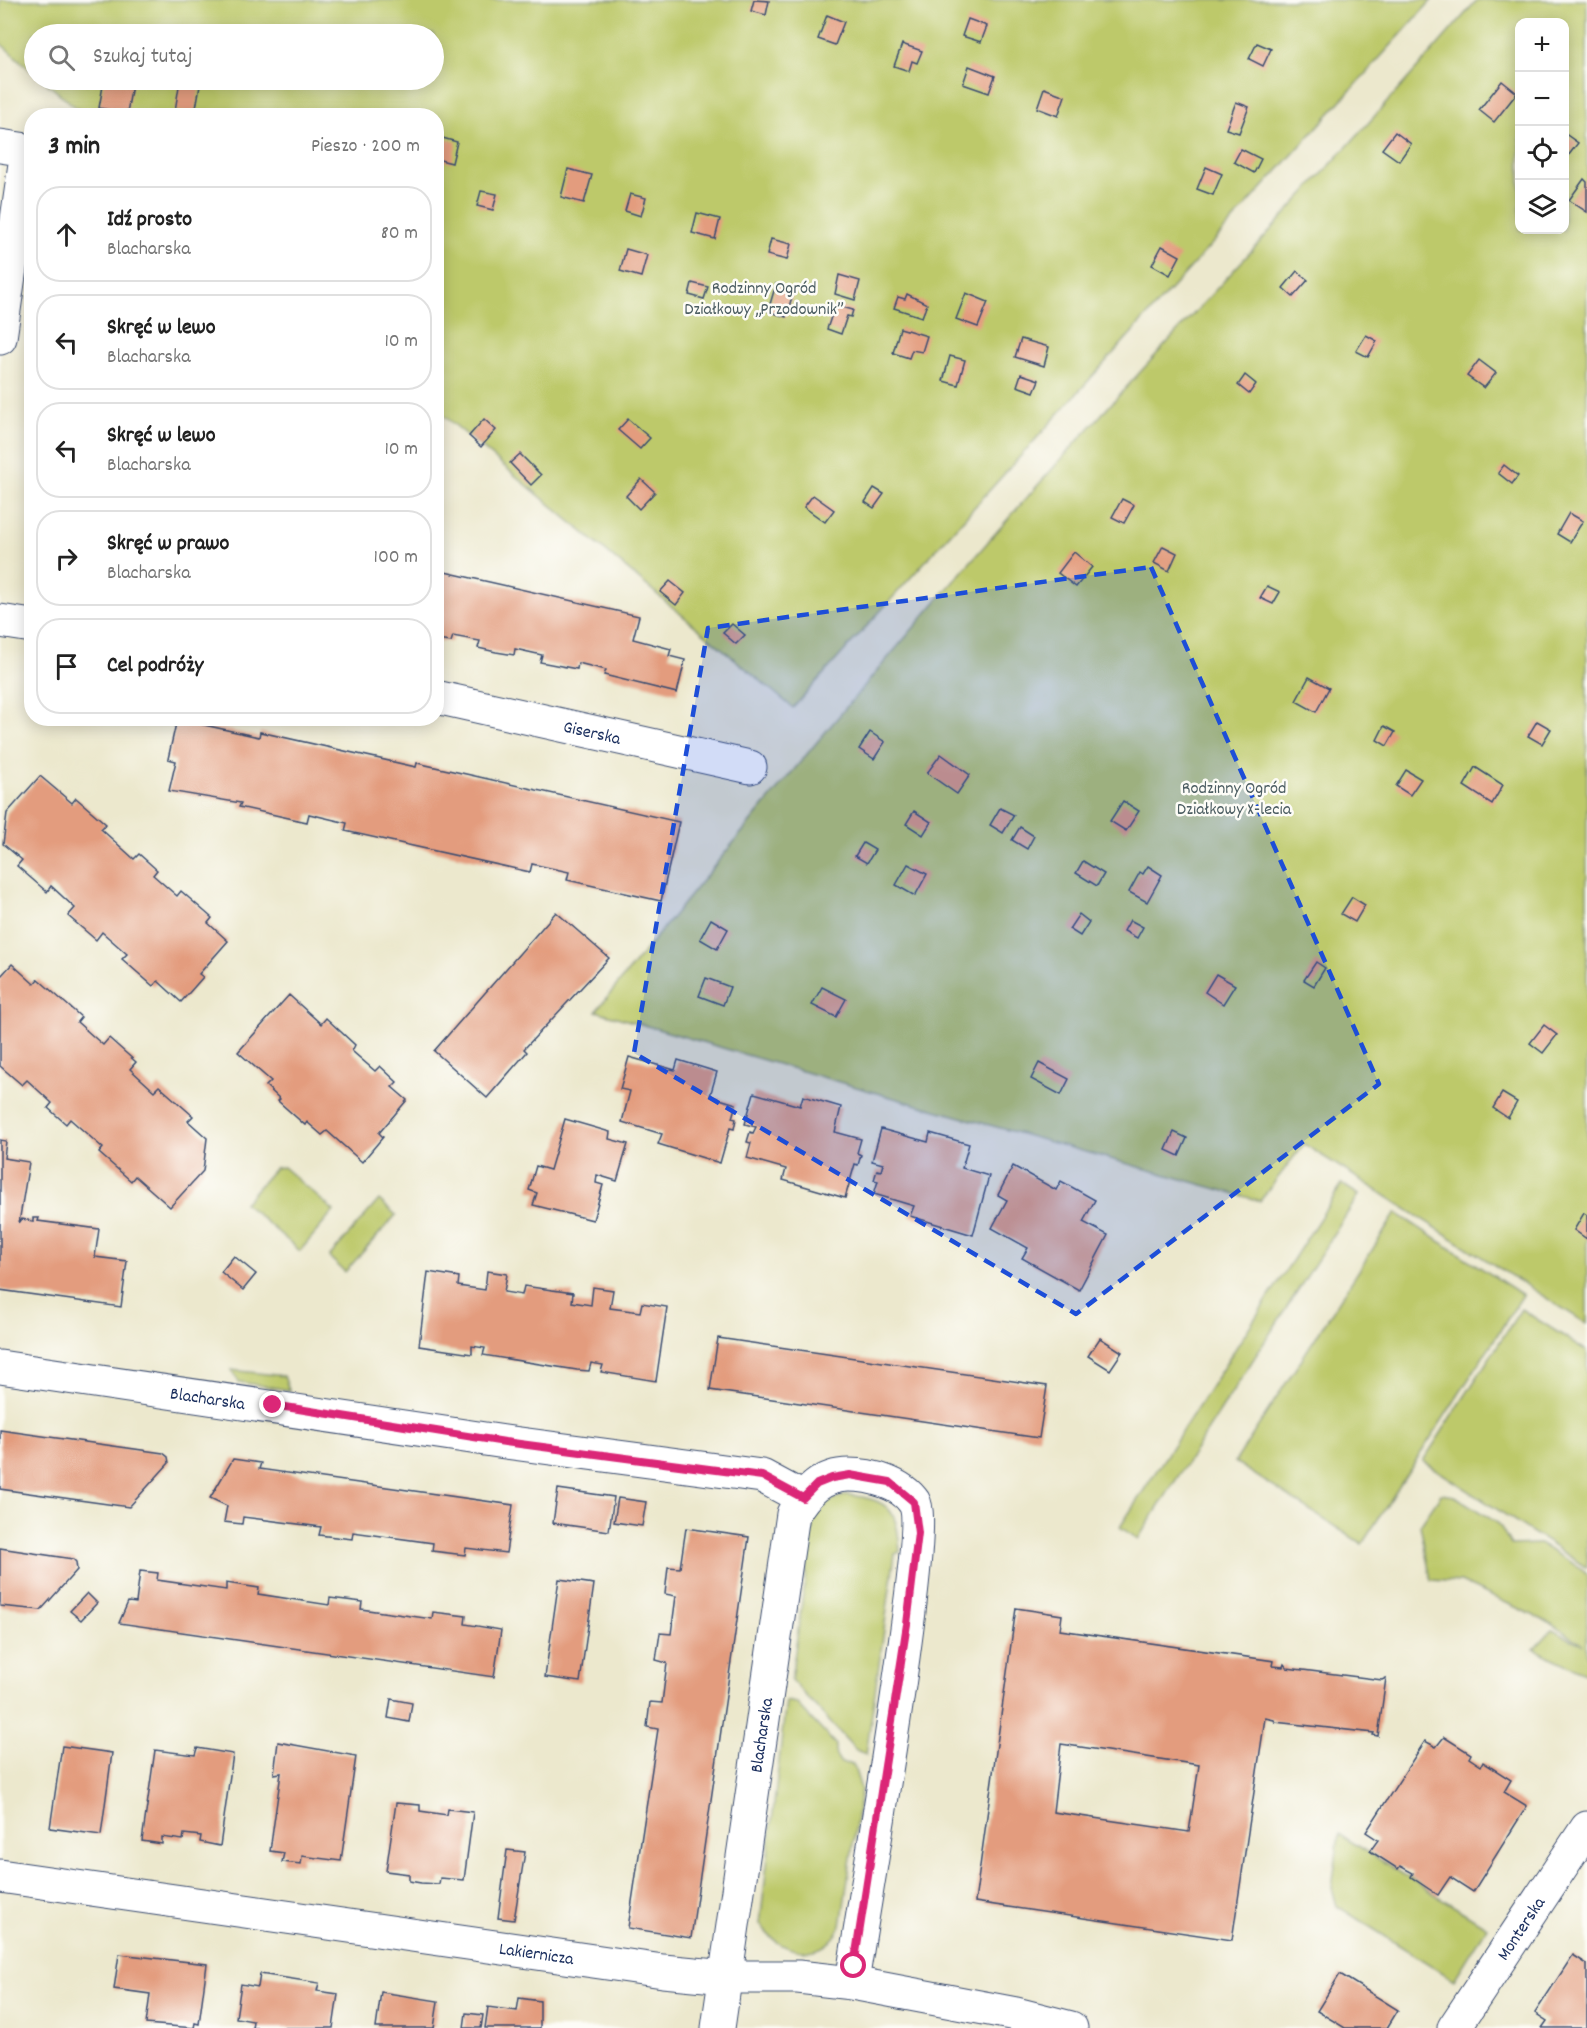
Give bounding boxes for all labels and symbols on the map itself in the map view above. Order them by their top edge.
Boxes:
park label: Rodzinny Ogród Działkowy „Przodownik” [684,277,844,323]
street label: Giserska [561,716,623,753]
park label: Rodzinny Ogród Działkowy X-lecia [1177,777,1292,823]
street label: Blacharska [168,1382,247,1418]
route end [259,1391,285,1417]
street label: Blacharska [745,1696,781,1775]
street label: Monterska [1492,1892,1553,1966]
street label: Lakiernicza [497,1938,576,1973]
route start [840,1952,866,1978]

